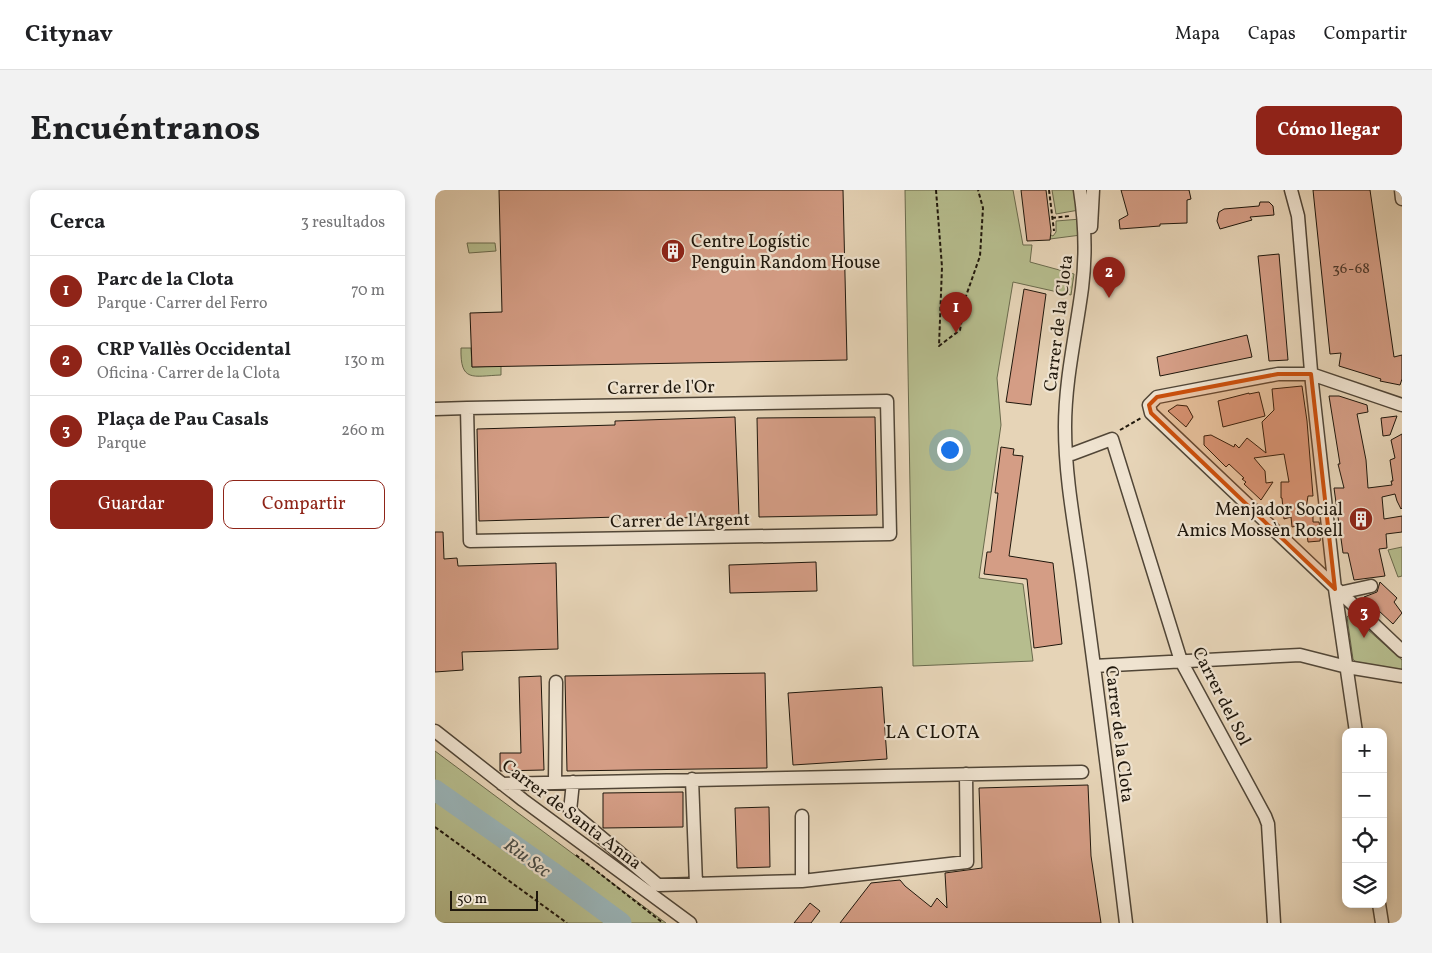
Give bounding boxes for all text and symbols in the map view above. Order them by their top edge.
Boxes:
text: Citynav [25,18,113,52]
text: Mapa [1175,22,1220,47]
text: Capas [1248,22,1296,47]
text: Compartir [1324,22,1407,47]
text: Encuéntranos [30,106,260,154]
button: Cómo llegar [1256,106,1402,155]
text: Cerca [50,208,105,237]
text: 3 resultados [301,212,385,234]
place label: Centre Logístic Penguin Random House [691,230,880,276]
building icon: Centre Logístic Penguin Random House [660,238,686,264]
street label: Carrer de la Clota [1039,253,1080,393]
pin: 2 [1093,257,1125,298]
house number: 36-68 [1332,259,1370,280]
text: Parc de la Clota [97,267,234,293]
text: 1 [63,280,69,302]
text: 70 m [351,280,385,302]
pin: 1 [940,292,972,333]
text: Parque · Carrer del Ferro [97,293,267,315]
text: CRP Vallès Occidental [97,337,291,363]
text: 2 [62,350,70,372]
text: 130 m [344,350,385,372]
text: Oficina · Carrer de la Clota [97,363,280,385]
street label: Carrer de l'Or [607,375,715,402]
text: Plaça de Pau Casals [97,407,269,433]
text: 3 [62,420,70,442]
text: 260 m [341,420,385,442]
text: Parque [97,433,146,455]
your location [937,437,963,463]
button: Guardar [50,480,213,529]
button: Compartir [223,480,385,529]
place label: Menjador Social Amics Mossèn Rosell [1177,498,1343,544]
building icon: Menjador Social Amics Mossèn Rosell [1348,506,1374,532]
street label: Carrer de l'Argent [610,508,750,535]
pin: 3 [1348,597,1380,638]
street label: Carrer del Sol [1185,643,1256,750]
street label: Carrer de la Clota [1098,664,1139,804]
district label: LA CLOTA [885,720,981,746]
map controls [1342,728,1387,908]
button: + [1342,728,1387,773]
street label: Carrer de Santa Anna [496,754,646,876]
button: − [1342,773,1387,818]
button: locate [1342,818,1387,863]
water label: Riu Sec [498,833,556,885]
button: layers [1342,863,1387,908]
scale bar [450,888,537,911]
text: 50 m [457,890,487,909]

